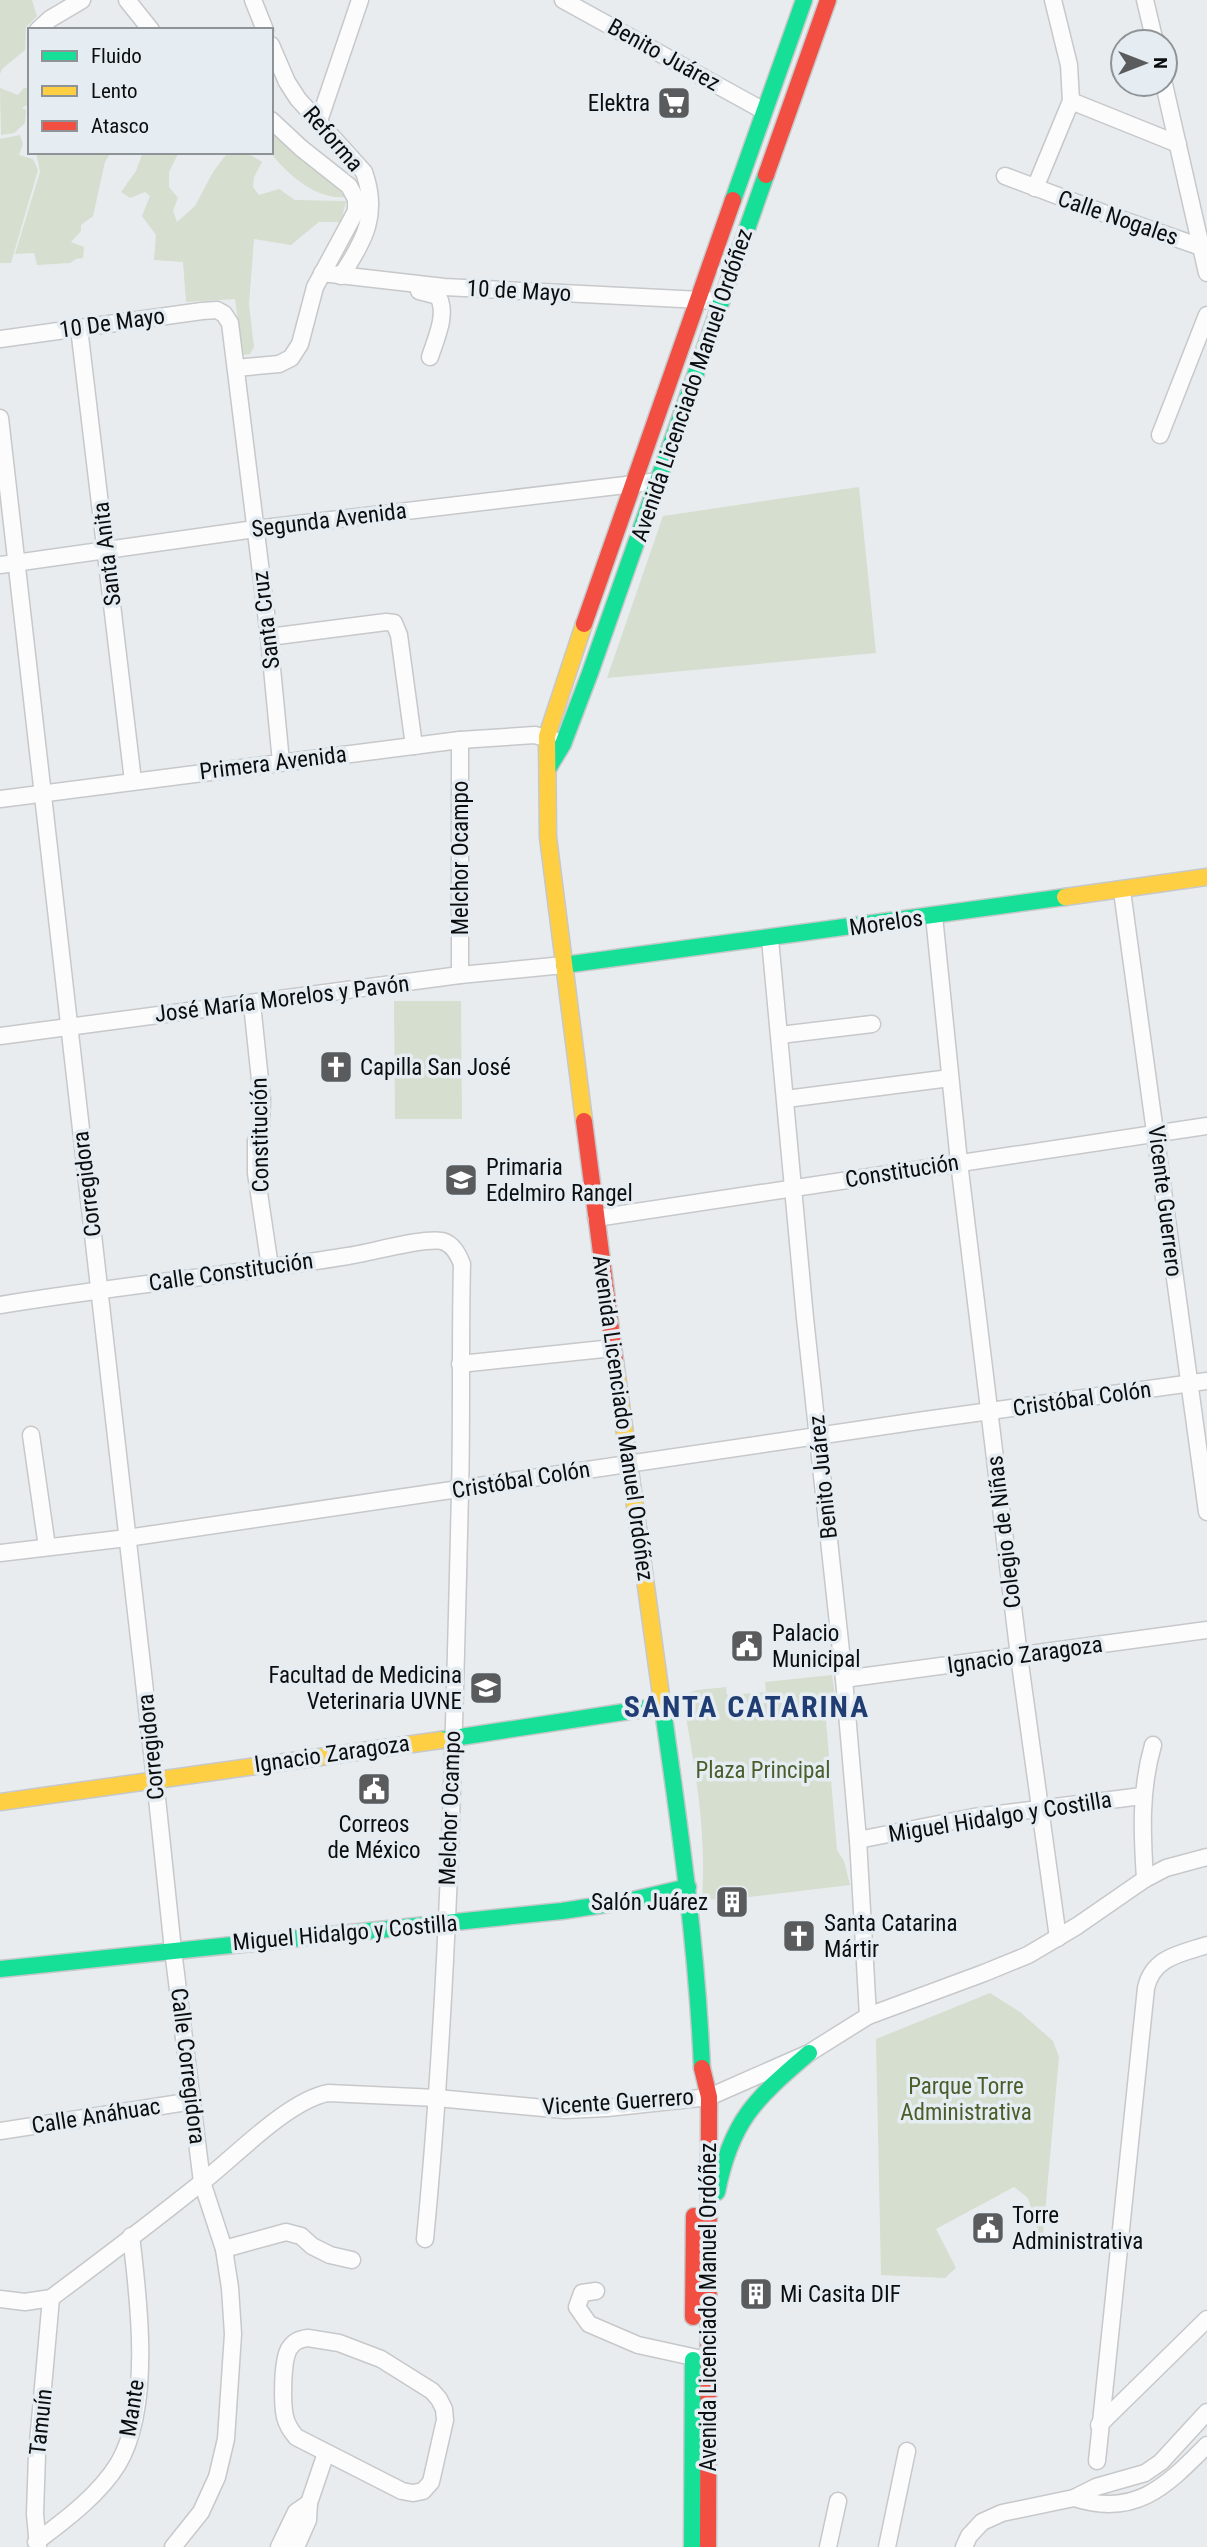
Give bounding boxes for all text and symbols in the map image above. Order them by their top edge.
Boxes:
street label: Benito Juárez [603,13,725,97]
legend [28,28,273,154]
north arrow [1109,28,1179,98]
text: Fluido [91,44,142,68]
text: N [1149,57,1172,69]
text: Lento [91,79,138,103]
supermarket icon: Elektra [655,84,693,122]
place label: Elektra [588,90,650,117]
street label: Reforma [298,101,368,177]
text: Atasco [91,114,149,138]
street label: Calle Nogales [1054,185,1182,251]
street label: Avenida Licenciado Manuel Ordóñez [626,225,758,545]
street label: 10 de Mayo [466,275,572,307]
street label: 10 De Mayo [57,302,167,344]
street label: Segunda Avenida [250,497,408,543]
street label: Santa Anita [87,500,127,608]
street label: Santa Cruz [247,569,285,671]
street label: Primera Avenida [198,741,348,785]
street label: Melchor Ocampo [447,781,474,935]
street label: Morelos [848,904,924,942]
street label: José María Morelos y Pavón [153,970,411,1028]
church icon: Capilla San José [317,1048,355,1086]
place label: Capilla San José [360,1054,511,1081]
street label: Constitución [246,1077,274,1193]
street label: Vicente Guerrero [1142,1124,1188,1278]
street label: Corregidora [67,1130,107,1238]
street label: Constitución [843,1149,961,1193]
place label: Primaria Edelmiro Rangel [486,1154,633,1207]
school or university icon: Primaria Edelmiro Rangel [442,1161,480,1199]
street label: Calle Constitución [147,1247,315,1297]
street label: Avenida Licenciado Manuel Ordóñez [587,1253,659,1583]
street label: Cristóbal Colón [1011,1376,1153,1422]
street label: Benito Juárez [803,1414,843,1540]
street label: Colegio de Niñas [981,1454,1027,1610]
street label: Cristóbal Colón [450,1456,592,1504]
place label: Palacio Municipal [772,1620,860,1673]
public building icon: Palacio Municipal [728,1627,766,1665]
street label: Ignacio Zaragoza [946,1631,1104,1679]
place label: Facultad de Medicina Veterinaria UVNE [268,1662,462,1715]
school or university icon: Facultad de Medicina Veterinaria UVNE [467,1669,505,1707]
district label: SANTA CATARINA [624,1689,870,1724]
street label: Corregidora [132,1693,170,1801]
street label: Ignacio Zaragoza [253,1730,411,1778]
street label: Melchor Ocampo [434,1730,466,1886]
park label: Plaza Principal [695,1757,831,1784]
public building icon: Correos de México [355,1770,393,1808]
street label: Miguel Hidalgo y Costilla [887,1786,1113,1848]
place label: Correos de México [327,1811,421,1864]
building icon: Salón Juárez [713,1883,751,1921]
place label: Salón Juárez [591,1889,708,1916]
street label: Miguel Hidalgo y Costilla [232,1910,458,1956]
place label: Santa Catarina Mártir [824,1910,958,1963]
church icon: Santa Catarina Mártir [780,1917,818,1955]
street label: Calle Corregidora [165,1986,211,2146]
park label: Parque Torre Administrativa [900,2073,1032,2126]
street label: Vicente Guerrero [541,2083,695,2121]
street label: Calle Anáhuac [30,2093,162,2139]
street label: Avenida Licenciado Manuel Ordóñez [695,2143,722,2471]
place label: Torre Administrativa [1012,2202,1143,2255]
public building icon: Torre Administrativa [969,2209,1007,2247]
building icon: Mi Casita DIF [737,2275,775,2313]
place label: Mi Casita DIF [780,2281,901,2308]
street label: Mante [114,2378,150,2438]
street label: Tamuín [24,2387,58,2457]

